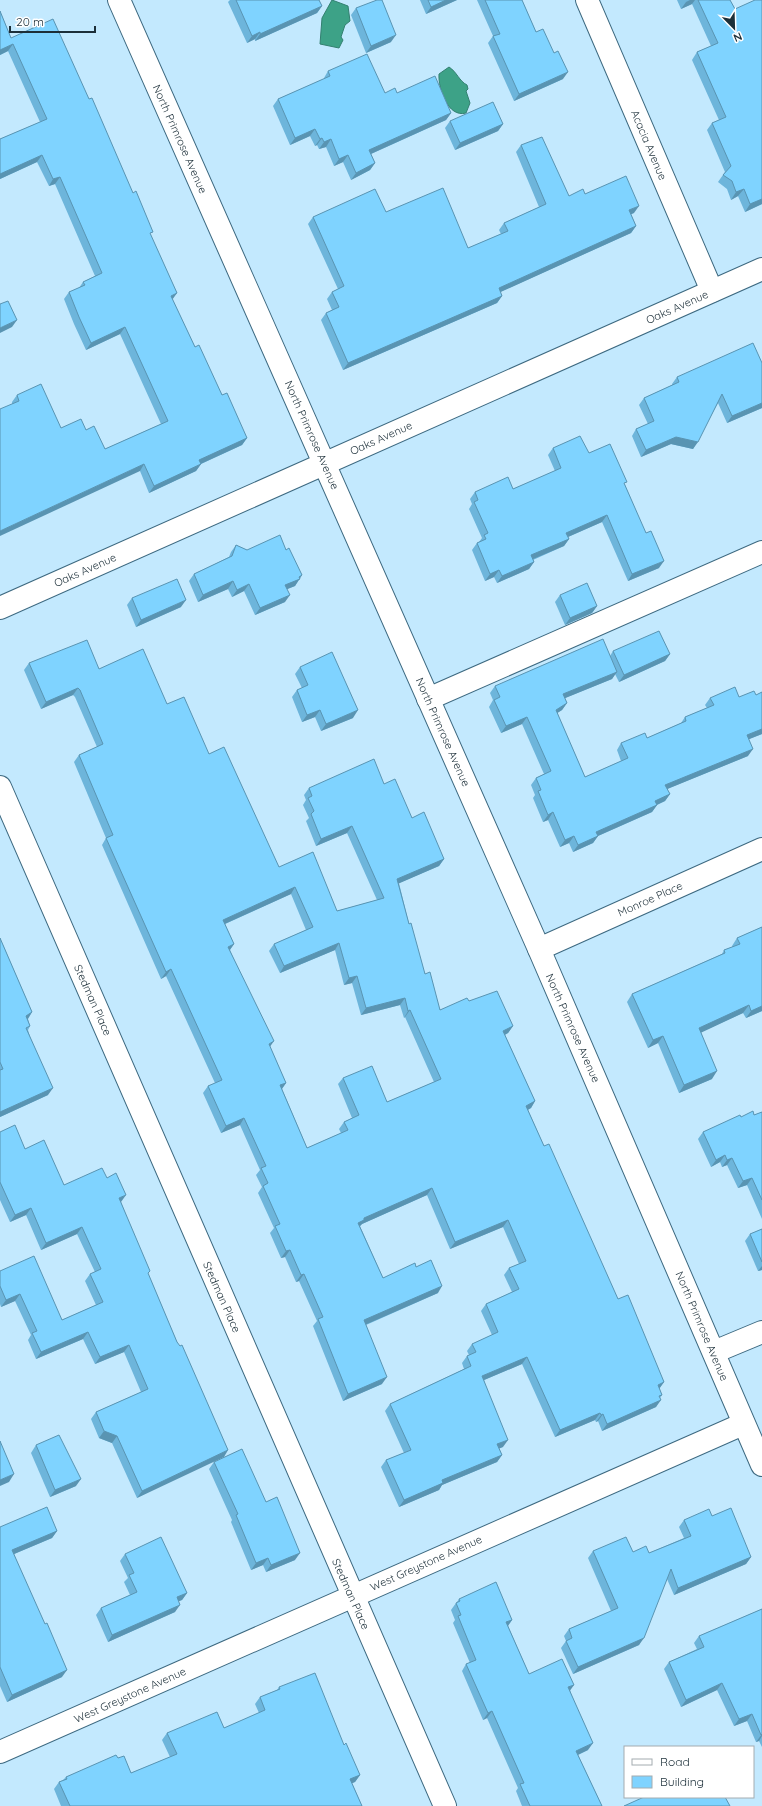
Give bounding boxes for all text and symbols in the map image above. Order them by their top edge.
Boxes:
scale bar [10,8,95,34]
north arrow [714,8,754,48]
text: 20 m [16,14,44,29]
text: N [731,29,744,45]
street label: North Primrose Avenue [150,82,210,196]
street label: Acacia Avenue [628,108,670,182]
street label: Oaks Avenue [644,287,710,327]
street label: North Primrose Avenue [282,378,342,492]
street label: Oaks Avenue [348,418,414,458]
street label: Oaks Avenue [52,550,118,590]
street label: North Primrose Avenue [413,675,473,789]
street label: Monroe Place [615,878,685,920]
street label: Stedman Place [71,962,115,1038]
street label: North Primrose Avenue [543,971,603,1085]
street label: Stedman Place [200,1259,244,1335]
street label: North Primrose Avenue [673,1269,731,1383]
street label: West Greystone Avenue [368,1532,484,1594]
street label: Stedman Place [329,1556,373,1632]
street label: West Greystone Avenue [72,1664,188,1726]
legend [624,1746,754,1798]
text: Road [660,1754,690,1769]
text: Building [660,1774,704,1789]

